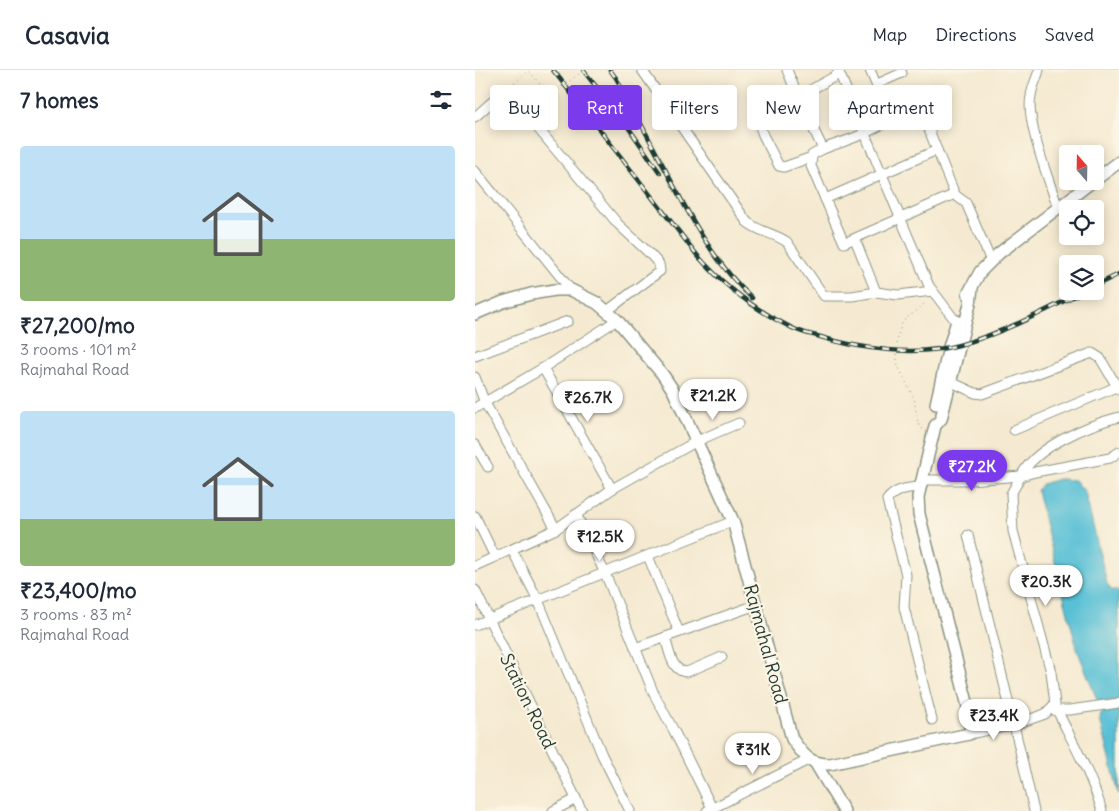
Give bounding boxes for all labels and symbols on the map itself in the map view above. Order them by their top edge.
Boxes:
north arrow [1059,145,1104,190]
pin: ₹21.2K [672,378,754,421]
pin: ₹26.7K [547,380,629,423]
pin: ₹27.2K [931,450,1013,492]
pin: ₹12.5K [559,520,641,562]
pin: ₹20.3K [1005,564,1087,607]
street label: Rajmahal Road [739,582,793,707]
street label: Station Road [495,650,561,753]
pin: ₹23.4K [953,698,1035,741]
pin: ₹31K [723,732,783,775]

